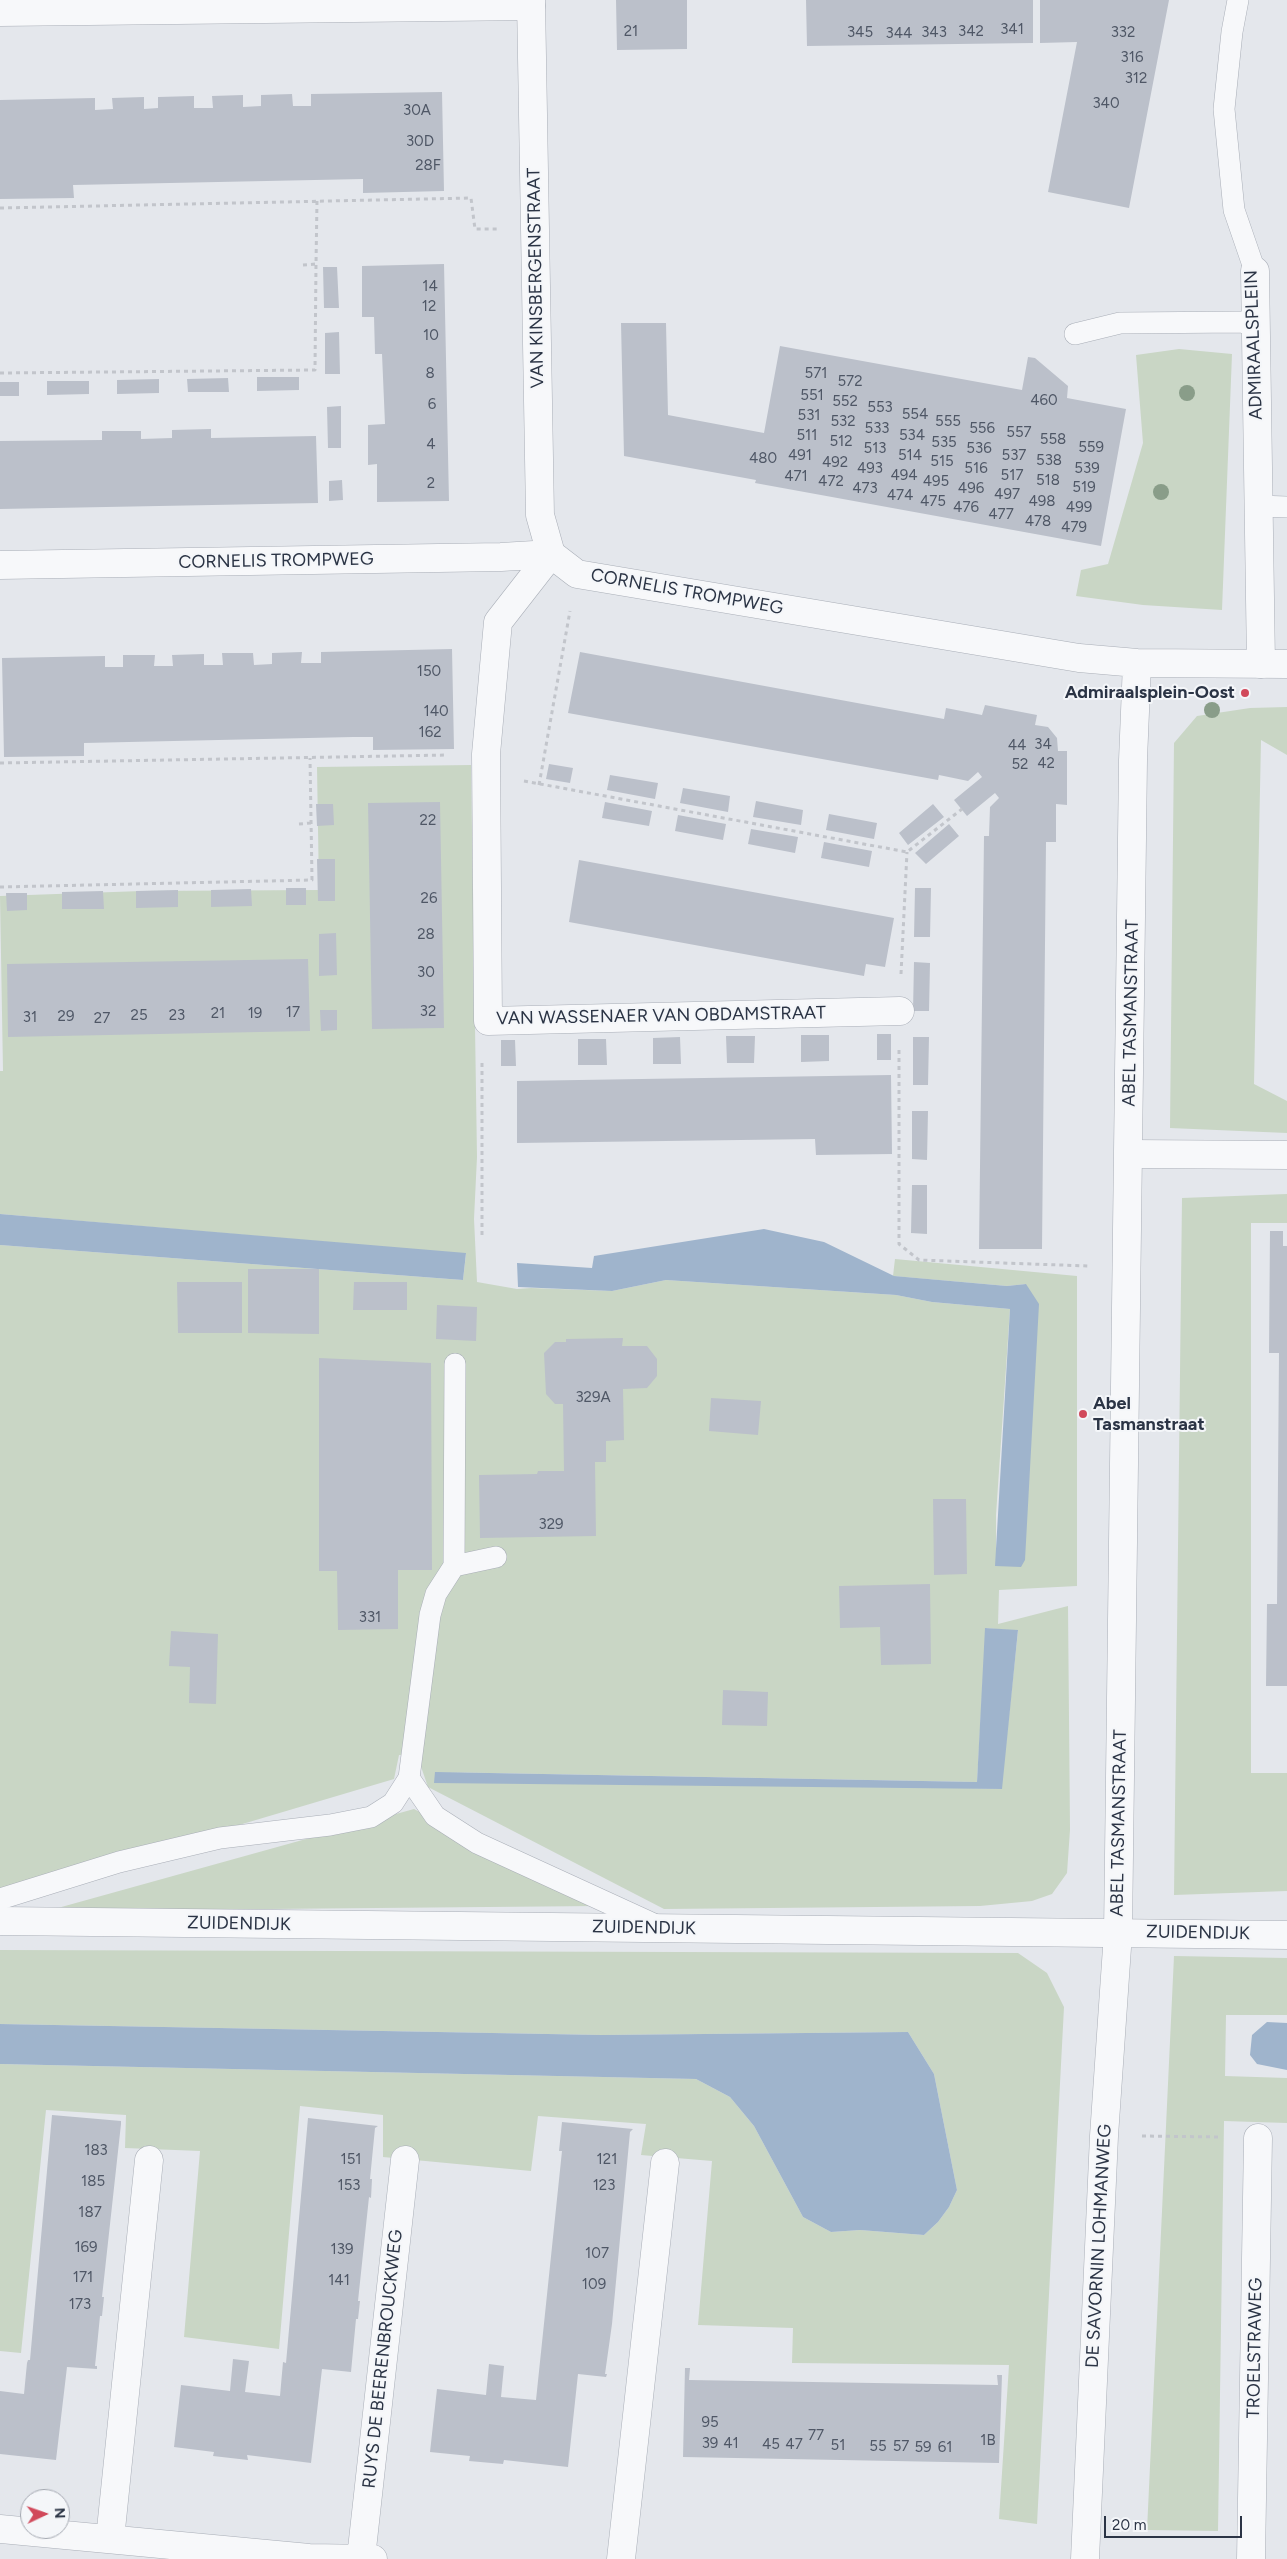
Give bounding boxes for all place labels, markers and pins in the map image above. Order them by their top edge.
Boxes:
place label: Admiraalsplein-Oost [1065,682,1235,704]
marker: Admiraalsplein-Oost [1239,687,1251,699]
place label: Abel Tasmanstraat [1093,1393,1205,1436]
marker: Abel Tasmanstraat [1077,1408,1089,1420]

